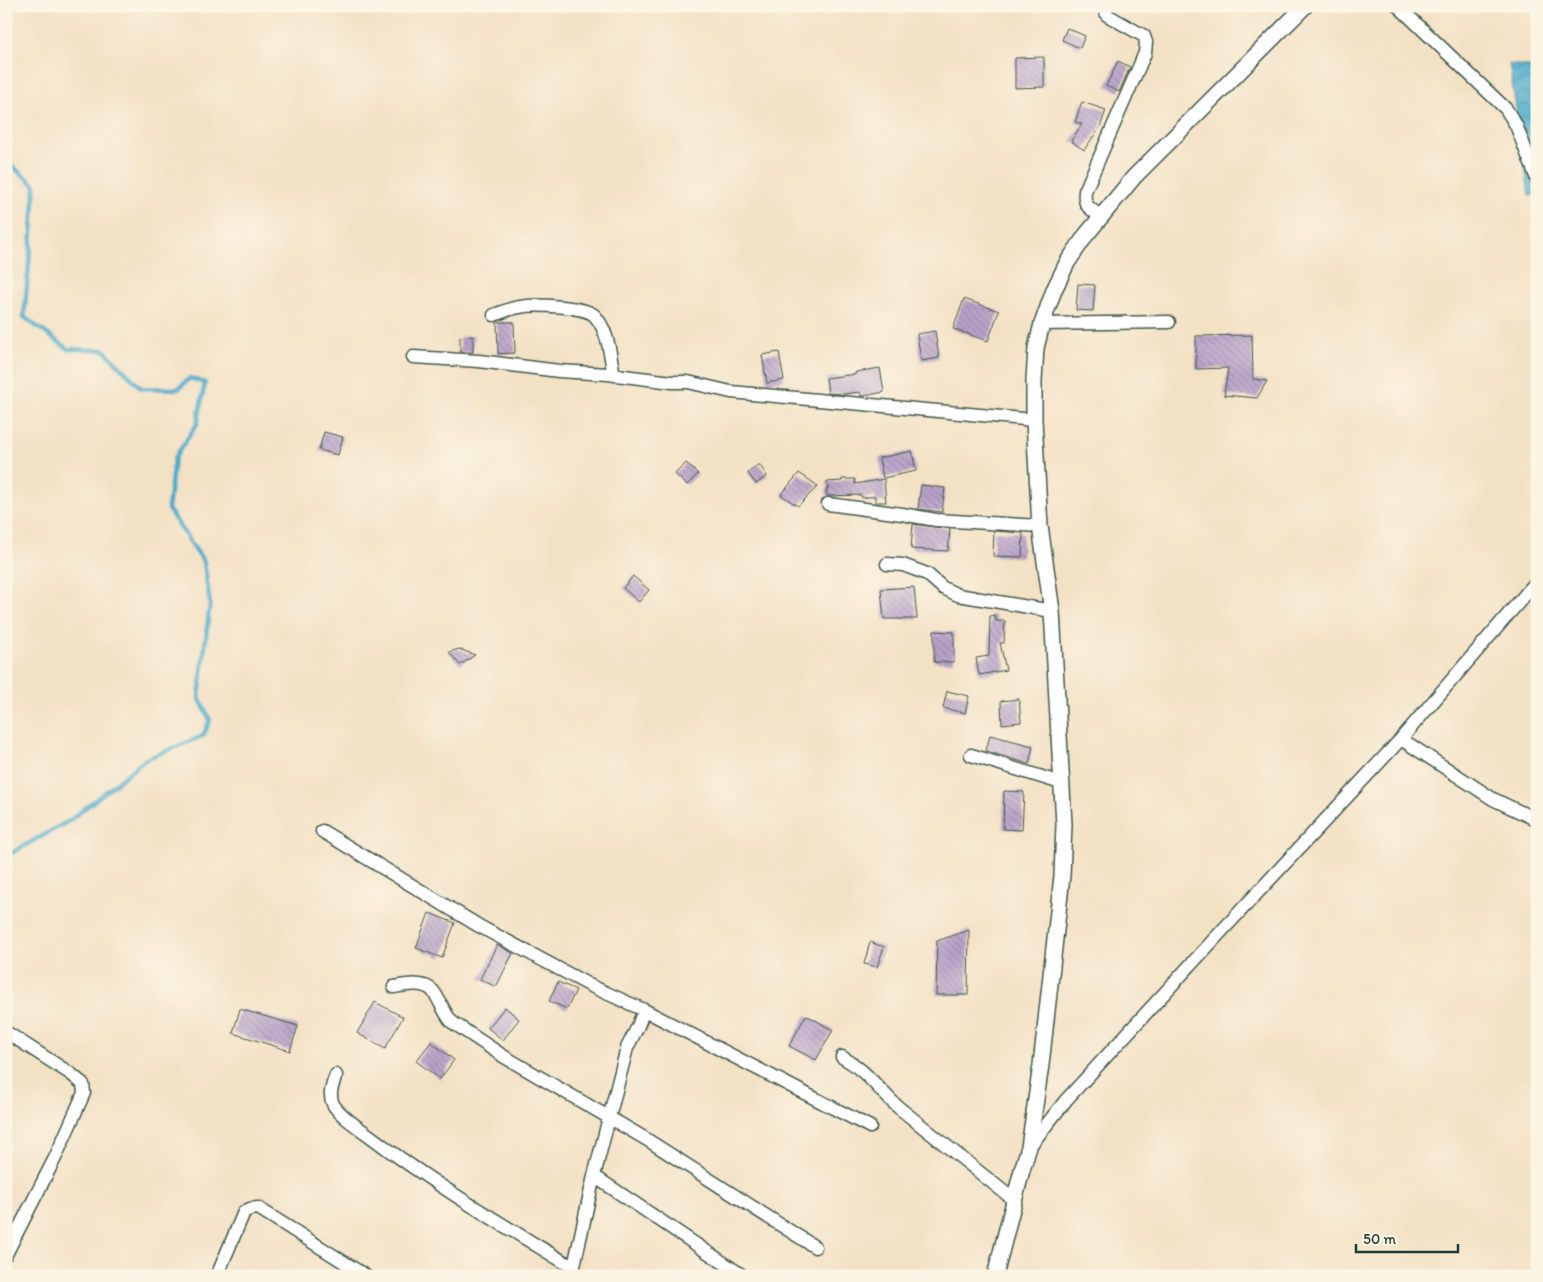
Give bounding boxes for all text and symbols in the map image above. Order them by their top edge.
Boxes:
scale bar [1356,1222,1458,1254]
text: 50 m [1363,1230,1396,1248]

